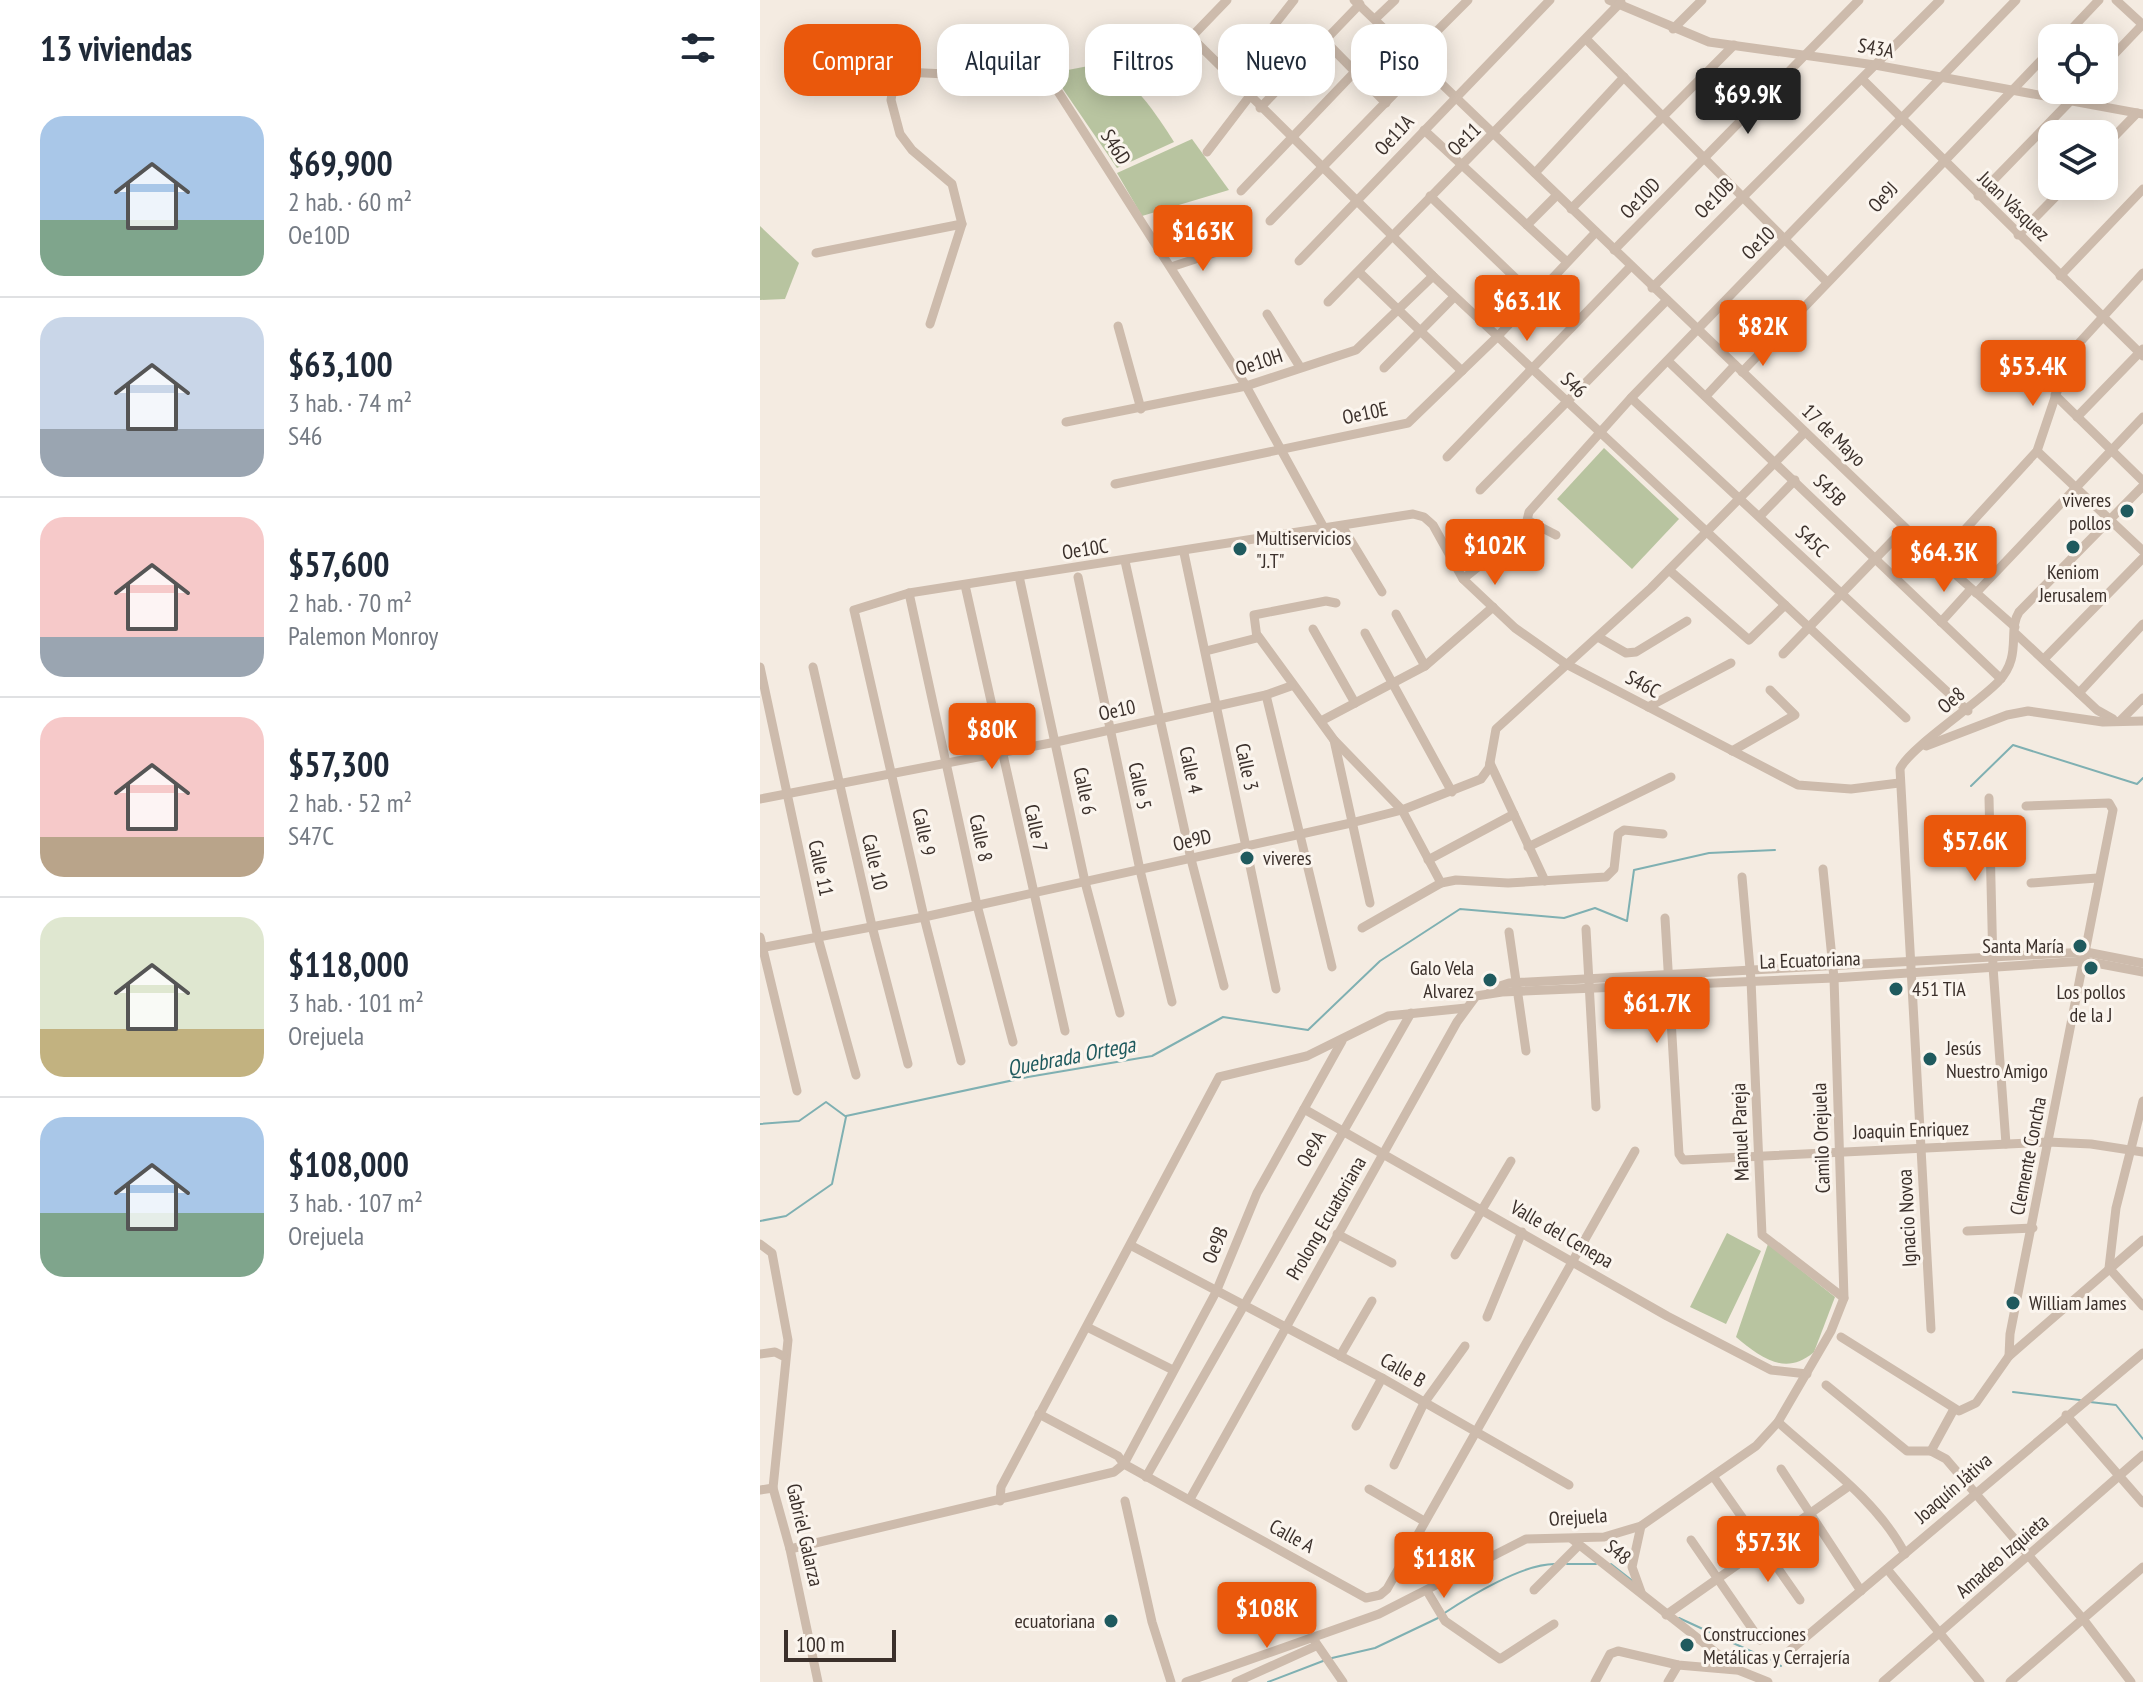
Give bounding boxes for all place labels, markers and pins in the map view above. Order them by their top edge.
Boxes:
pin: $69.9K [1683,68,1813,136]
pin: $163K [1147,205,1259,273]
pin: $63.1K [1462,275,1592,343]
pin: $82K [1716,300,1810,368]
pin: $53.4K [1968,340,2098,408]
place label: viveres pollos [2062,487,2111,536]
marker: viveres pollos [2118,502,2136,520]
pin: $102K [1439,519,1551,587]
place label: Multiservicios "J.T" [1256,525,1352,574]
pin: $64.3K [1879,526,2009,594]
marker: Keniom Jerusalem [2064,538,2082,556]
marker: Multiservicios "J.T" [1231,540,1249,558]
place label: Keniom Jerusalem [2038,559,2107,608]
pin: $80K [945,703,1039,771]
pin: $57.6K [1910,815,2040,883]
place label: viveres [1263,845,1312,871]
marker: viveres [1238,849,1256,867]
place label: Santa María [1982,933,2064,959]
marker: Santa María [2071,937,2089,955]
place label: Galo Vela Alvarez [1410,955,1474,1004]
marker: Los pollos de la J [2082,959,2100,977]
marker: Galo Vela Alvarez [1481,971,1499,989]
place label: 451 TIA [1912,976,1966,1002]
pin: $61.7K [1592,977,1722,1045]
place label: Los pollos de la J [2056,979,2126,1028]
marker: 451 TIA [1887,980,1905,998]
place label: Jesús Nuestro Amigo [1945,1035,2048,1084]
marker: Jesús Nuestro Amigo [1921,1050,1939,1068]
place label: William James [2029,1290,2127,1316]
marker: William James [2004,1294,2022,1312]
pin: $57.3K [1703,1516,1833,1584]
pin: $118K [1388,1532,1500,1600]
pin: $108K [1211,1582,1323,1650]
place label: ecuatoriana [1015,1608,1095,1634]
marker: ecuatoriana [1102,1612,1120,1630]
place label: Construcciones Metálicas y Cerrajería [1703,1621,1850,1670]
marker: Construcciones Metálicas y Cerrajería [1678,1636,1696,1654]

